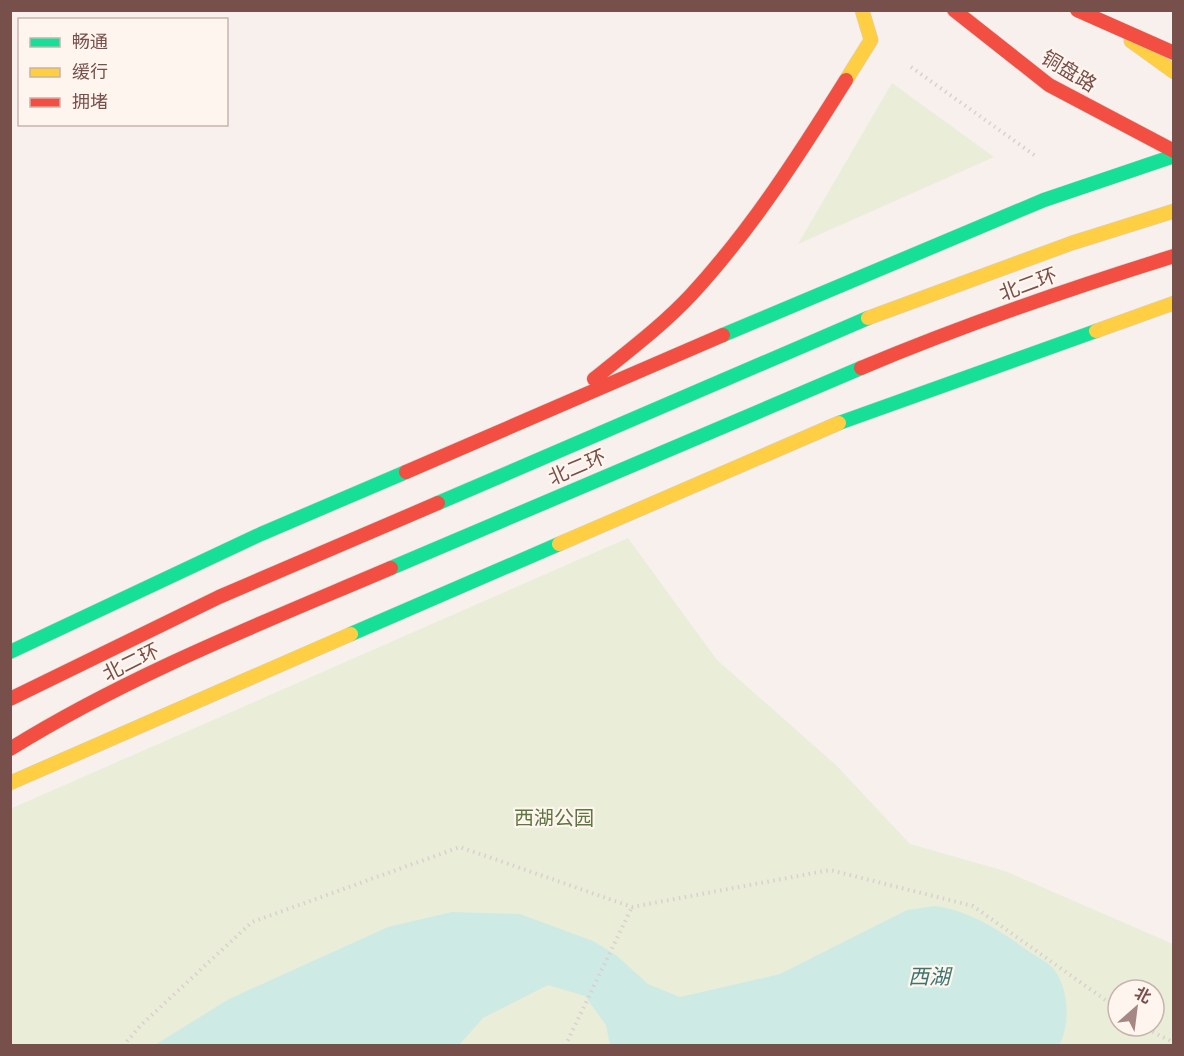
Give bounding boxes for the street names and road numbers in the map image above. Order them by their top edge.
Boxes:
street label: 铜盘路 [1038,44,1101,96]
street label: 北二环 [995,262,1060,305]
street label: 北二环 [544,443,609,489]
street label: 北二环 [98,637,163,685]

